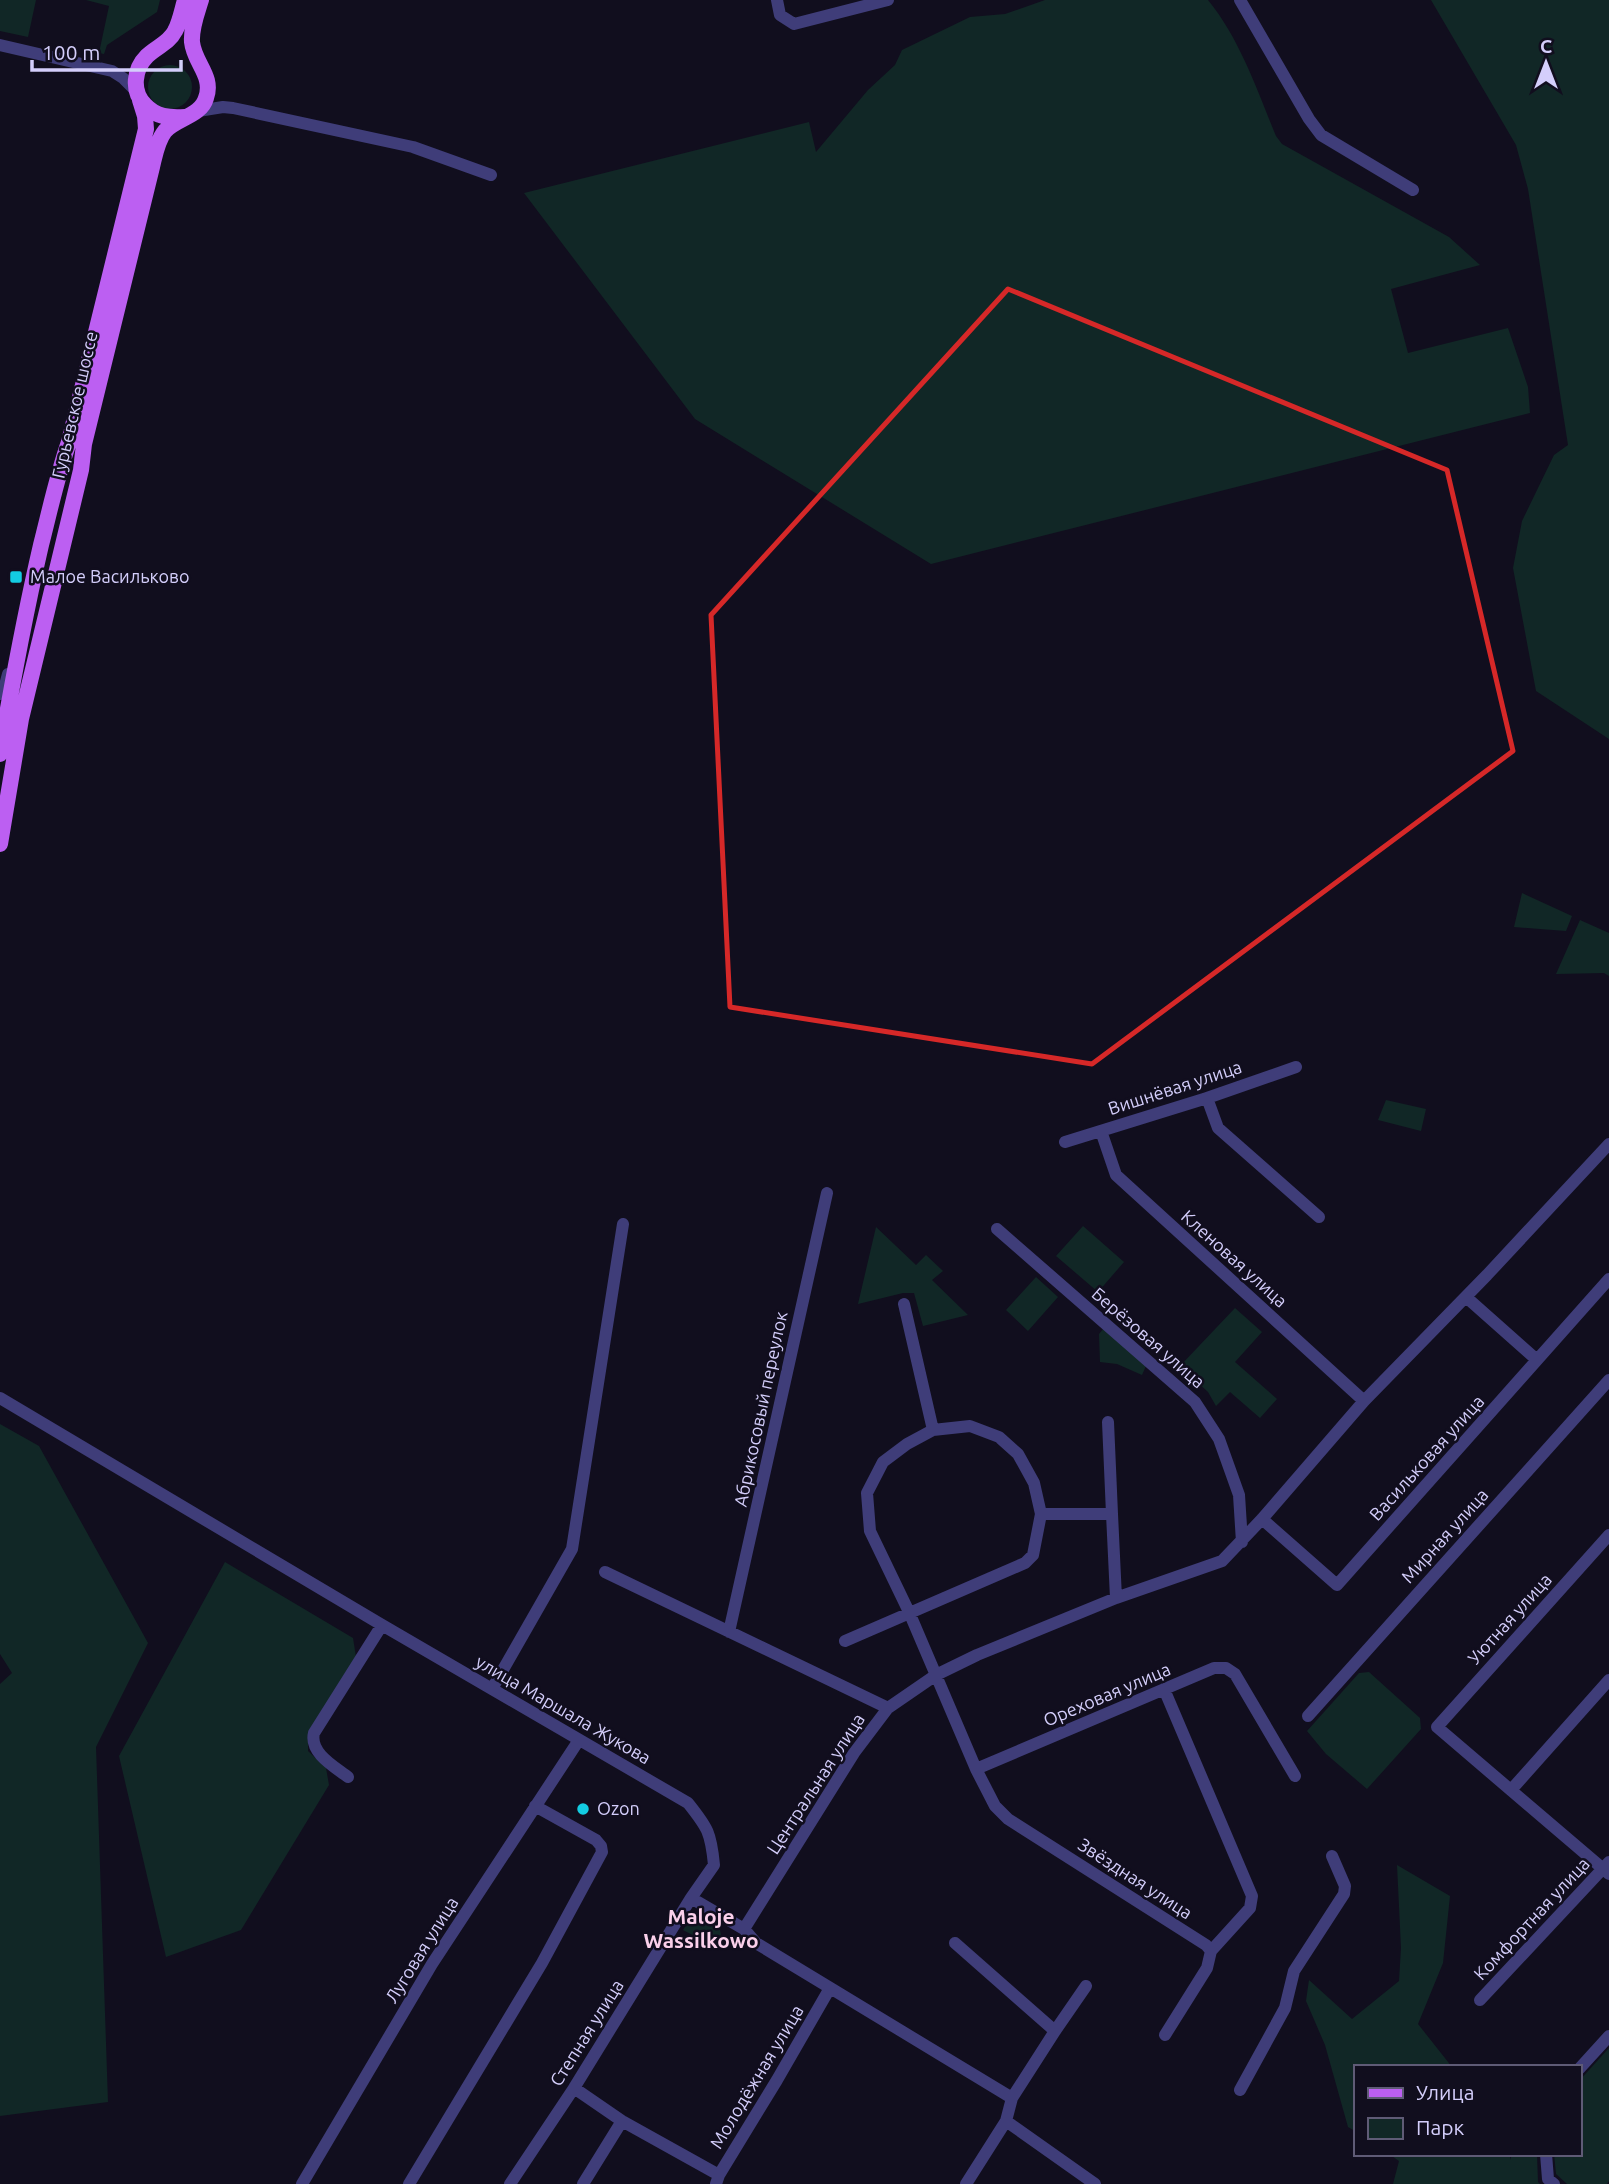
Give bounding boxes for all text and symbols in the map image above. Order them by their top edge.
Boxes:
scale bar [32,28,180,72]
north arrow [1511,28,1581,98]
text: С [1540,35,1552,57]
text: 100 m [42,40,100,64]
street label: Гурьевское шоссе [47,329,101,480]
place label: Малое Васильково [30,566,189,586]
marker: Малое Васильково [8,569,24,585]
street label: Вишнёвая улица [1105,1056,1244,1118]
street label: Кленовая улица [1178,1206,1292,1311]
street label: Берёзовая улица [1088,1283,1209,1392]
street label: Абрикосовый переулок [730,1309,791,1508]
street label: Васильковая улица [1365,1391,1488,1524]
street label: Мирная улица [1397,1484,1492,1586]
street label: Уютная улица [1463,1569,1555,1668]
street label: улица Маршала Жукова [472,1651,655,1768]
street label: Ореховая улица [1040,1658,1173,1730]
street label: Центральная улица [762,1709,868,1858]
place label: Ozon [597,1798,640,1818]
marker: Ozon [575,1801,591,1817]
street label: Звёздная улица [1075,1834,1196,1922]
street label: Комфортная улица [1469,1853,1593,1984]
street label: Луговая улица [381,1893,462,2006]
district label: Maloje Wassilkowo [643,1904,759,1952]
street label: Степная улица [545,1976,627,2089]
street label: Молодёжная улица [705,2001,807,2152]
legend [1354,2065,1581,2156]
text: Улица [1416,2080,1474,2104]
text: Парк [1416,2115,1465,2139]

